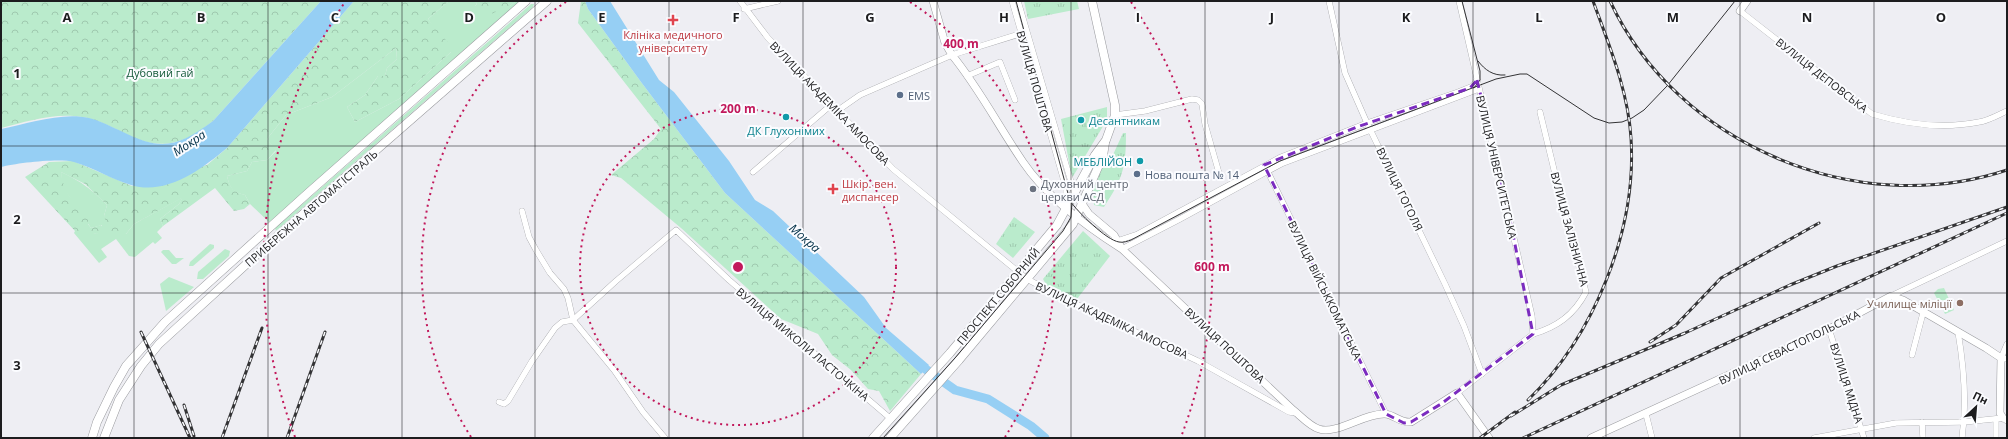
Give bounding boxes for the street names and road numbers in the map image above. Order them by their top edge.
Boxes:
street label: ВУЛИЦЯ ПОШТОВА [1013,29,1057,133]
street label: ВУЛИЦЯ ДЕПОВСЬКА [1773,34,1871,116]
street label: ВУЛИЦЯ АКАДЕМІКА АМОСОВА [767,38,893,168]
street label: ВУЛИЦЯ УНІВЕРСИТЕТСЬКА [1473,94,1521,240]
street label: ВУЛИЦЯ ГОГОЛЯ [1373,145,1427,233]
street label: ПРИБЕРЕЖНА АВТОМАГІСТРАЛЬ [241,146,381,270]
street label: ВУЛИЦЯ ЗАЛІЗНИЧНА [1548,170,1592,288]
street label: ВУЛИЦЯ ВІЙСЬККОМАТСЬКА [1285,218,1365,362]
street label: ПРОСПЕКТ СОБОРНИЙ [953,244,1043,348]
street label: ВУЛИЦЯ АКАДЕМІКА АМОСОВА [1033,278,1191,362]
street label: ВУЛИЦЯ МИКОЛИ ЛАСТОЧКІНА [733,284,873,404]
street label: ВУЛИЦЯ ПОШТОВА [1182,304,1268,386]
street label: ВУЛИЦЯ СЕВАСТОПОЛЬСЬКА [1716,306,1862,388]
street label: ВУЛИЦЯ МІДНА [1827,341,1867,425]

